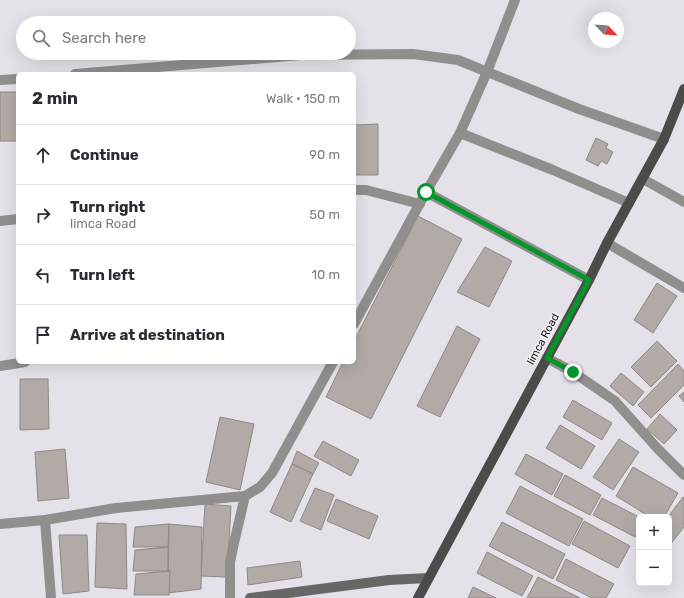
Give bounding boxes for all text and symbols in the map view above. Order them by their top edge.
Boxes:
north arrow [588,12,624,48]
search box [16,16,356,60]
icon: search [30,27,52,49]
text: Search here [62,29,146,47]
text: 2 min [32,88,78,108]
text: Walk · 150 m [266,91,340,106]
icon: ahead [32,144,54,166]
text: Continue [70,146,139,164]
text: 90 m [309,147,340,162]
route start [417,183,435,201]
text: Turn right [70,198,145,216]
icon: right [32,204,54,226]
text: 50 m [309,207,340,222]
text: limca Road [70,216,136,231]
icon: left [32,264,54,286]
text: Turn left [70,266,135,284]
text: 10 m [311,267,340,282]
street label: limca Road [524,311,562,367]
icon: arrive [32,324,54,346]
text: Arrive at destination [70,326,225,344]
route end [564,363,582,381]
map controls [636,514,672,586]
button: + [636,514,672,550]
button: − [636,550,672,586]

